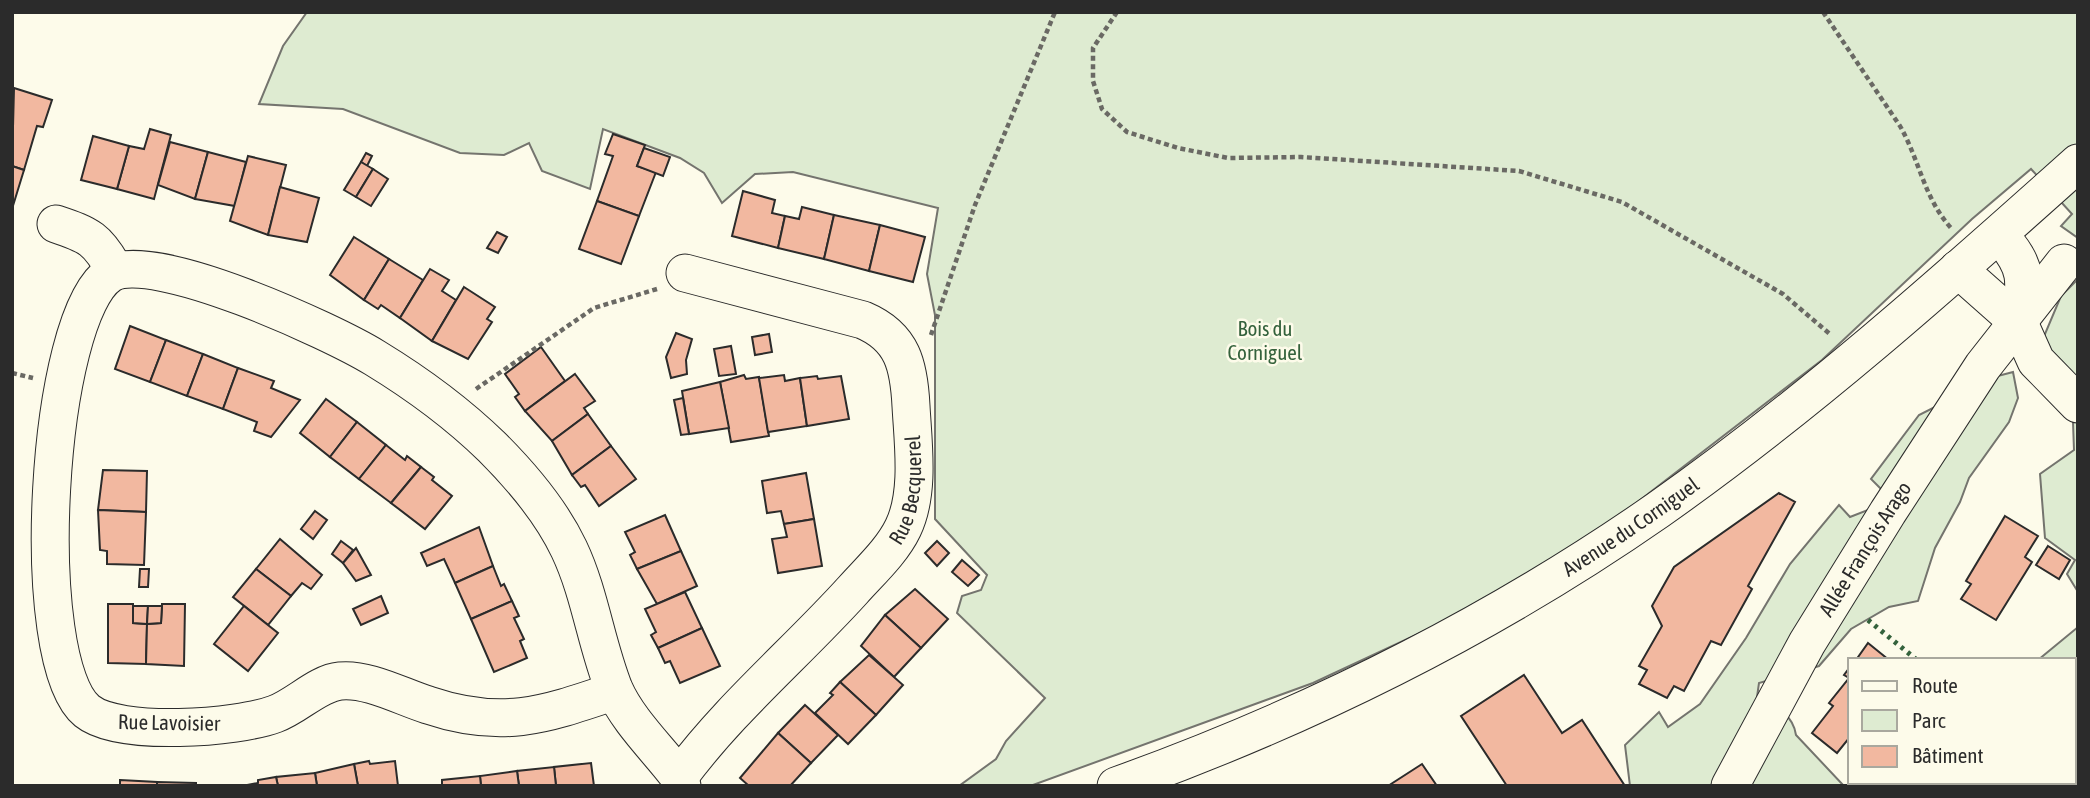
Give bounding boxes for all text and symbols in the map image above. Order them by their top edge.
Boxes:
park label: Bois du Corniguel [1228,316,1303,364]
street label: Rue Becquerel [883,434,925,549]
street label: Avenue du Corniguel [1558,472,1703,581]
street label: Allée François Arago [1814,477,1916,620]
legend [1848,658,2076,784]
text: Route [1912,673,1958,697]
text: Parc [1912,708,1946,732]
street label: Rue Lavoisier [118,709,221,735]
text: Bâtiment [1912,743,1983,767]

